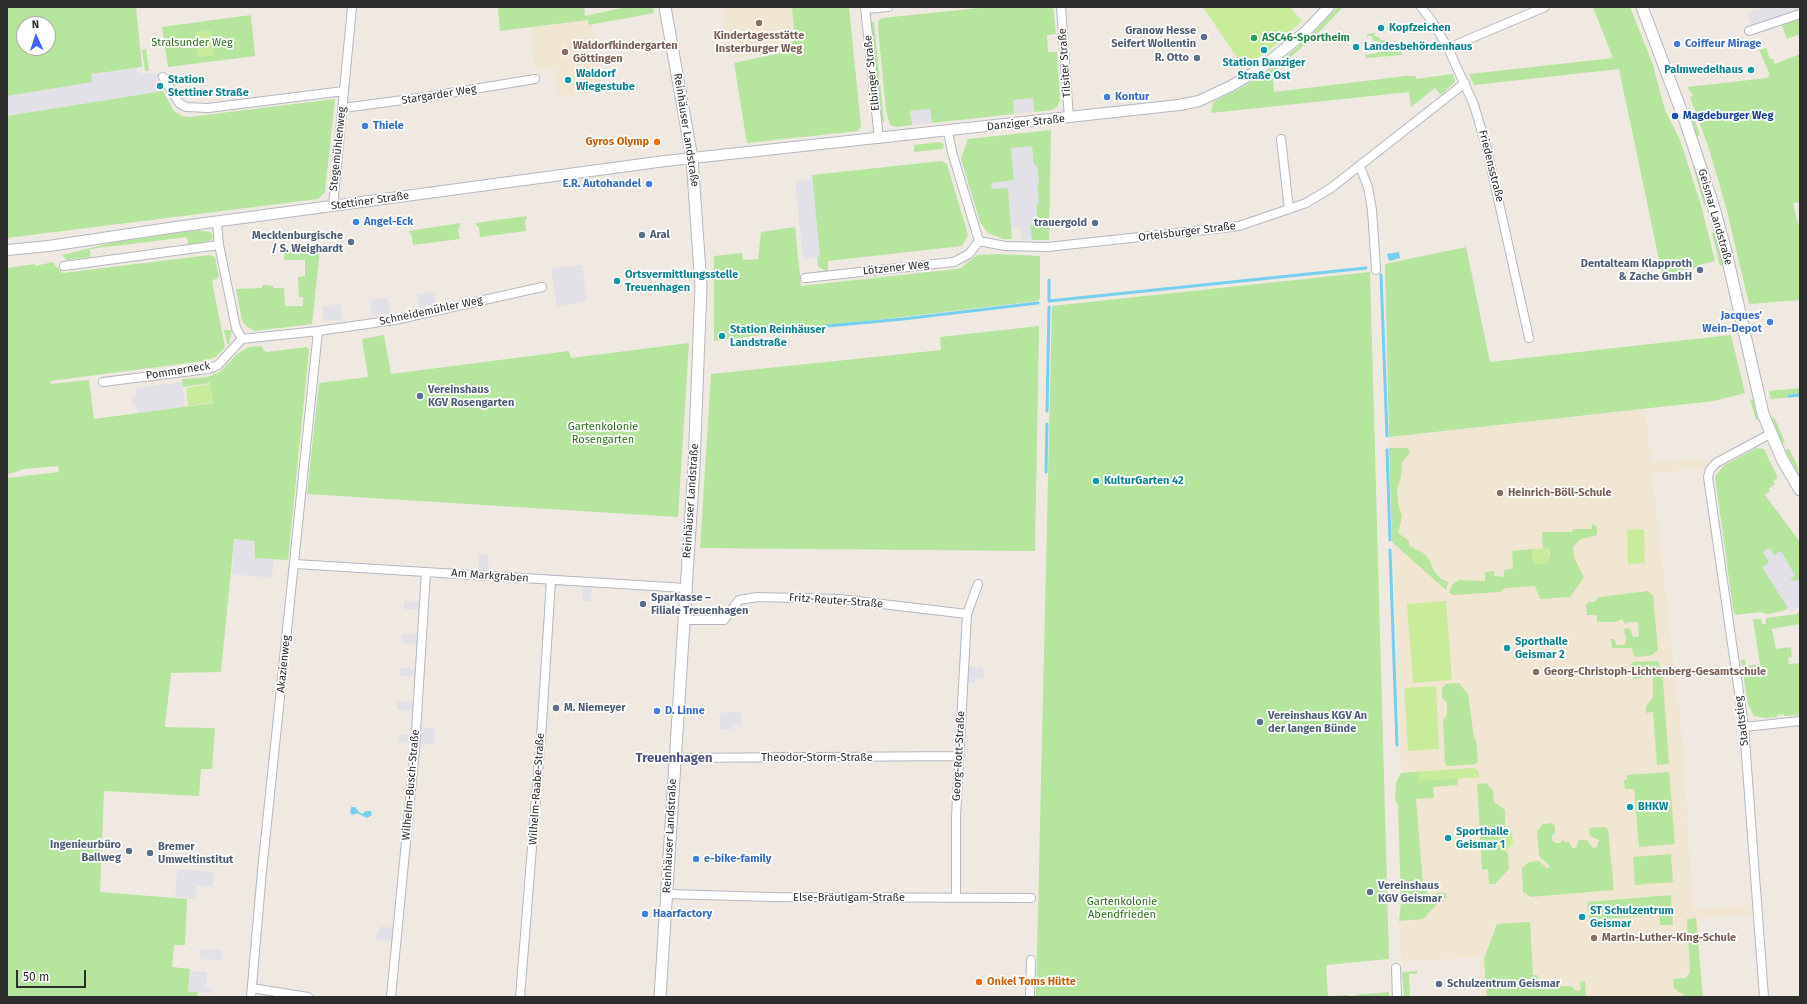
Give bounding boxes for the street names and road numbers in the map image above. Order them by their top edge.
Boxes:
street label: Tilsiter Straße [1056,28,1074,98]
street label: Elbinger Straße [861,34,883,112]
street label: Reinhäuser Landstraße [670,72,702,188]
street label: Stargarder Weg [401,83,477,107]
street label: Stegemühlenweg [327,106,349,192]
street label: Danziger Straße [986,112,1066,134]
street label: Friedensstraße [1476,129,1506,203]
street label: Geismar Landstraße [1695,167,1735,267]
street label: Stettiner Straße [330,189,410,213]
street label: Ortelsburger Straße [1138,219,1236,245]
street label: Lötzener Weg [862,258,930,278]
street label: Schneidemühler Weg [378,294,484,328]
street label: Pommerneck [145,359,211,383]
street label: Reinhäuser Landstraße [680,443,702,559]
street label: Am Markgraben [451,567,529,585]
street label: Fritz-Reuter-Straße [789,591,883,611]
street label: Akazienweg [274,635,294,693]
street label: Stadtstieg [1732,695,1752,747]
street label: Georg-Rott-Straße [950,711,968,801]
street label: Wilhelm-Busch-Straße [400,729,422,841]
street label: Wilhelm-Raabe-Straße [527,733,547,845]
street label: Theodor-Storm-Straße [761,751,873,765]
street label: Reinhäuser Landstraße [660,778,680,894]
street label: Else-Bräutigam-Straße [793,891,905,905]

